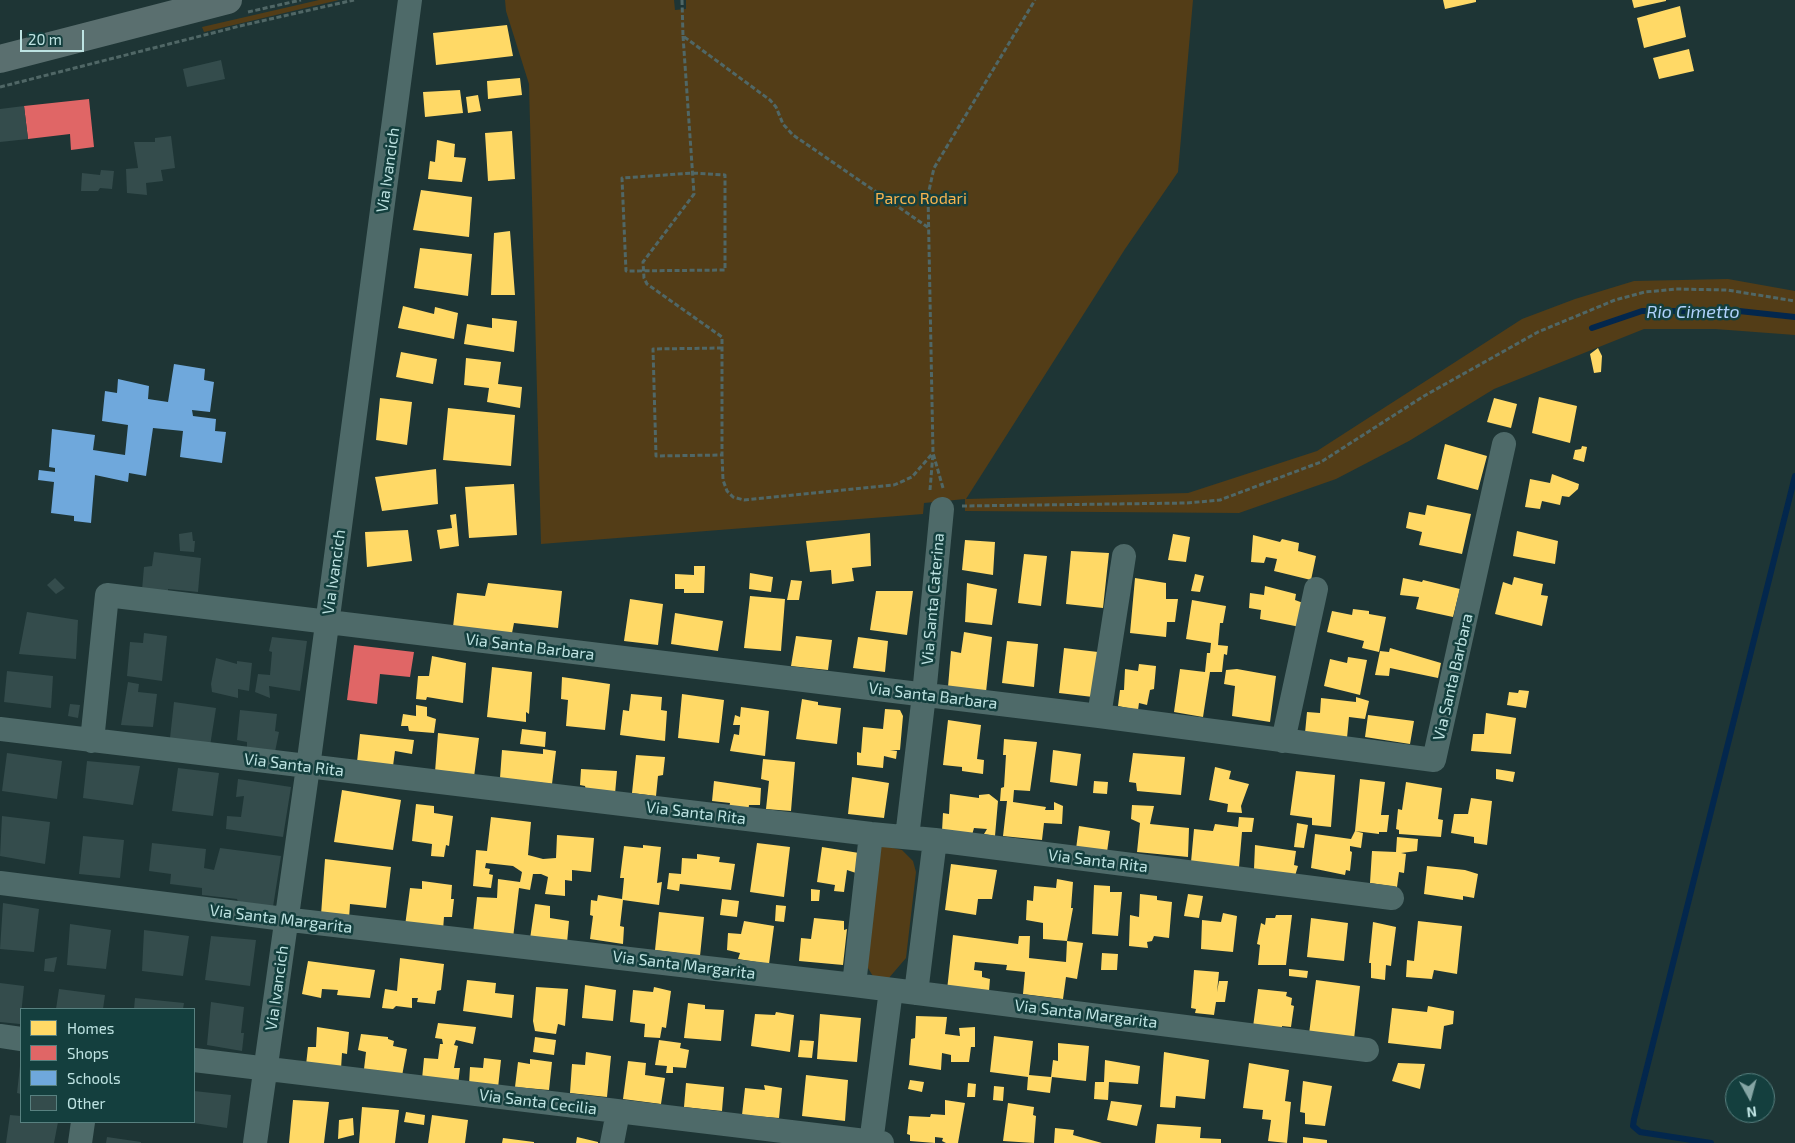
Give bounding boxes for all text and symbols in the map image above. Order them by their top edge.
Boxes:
scale bar [22,20,86,52]
text: 20 m [28,30,62,48]
street label: Via Ivancich [373,126,403,214]
park label: Parco Rodari [875,189,967,209]
water label: Rio Cimetto [1646,301,1740,323]
street label: Via Ivancich [319,528,349,616]
street label: Via Santa Caterina [918,532,948,666]
street label: Via Santa Barbara [1429,612,1477,742]
street label: Via Santa Barbara [464,630,596,664]
street label: Via Santa Barbara [867,679,999,713]
street label: Via Santa Rita [243,749,345,781]
street label: Via Santa Rita [645,797,747,829]
street label: Via Santa Rita [1047,845,1149,877]
street label: Via Santa Margarita [209,901,353,937]
street label: Via Ivancich [262,944,292,1032]
street label: Via Santa Margarita [612,947,756,983]
street label: Via Santa Margarita [1014,996,1158,1032]
legend [20,1008,195,1123]
text: Homes [67,1019,114,1037]
text: Shops [67,1044,109,1062]
text: Schools [67,1069,121,1087]
north arrow [1725,1073,1775,1123]
street label: Via Santa Cecilia [478,1085,598,1119]
text: Other [67,1094,106,1112]
text: N [1746,1103,1758,1121]

